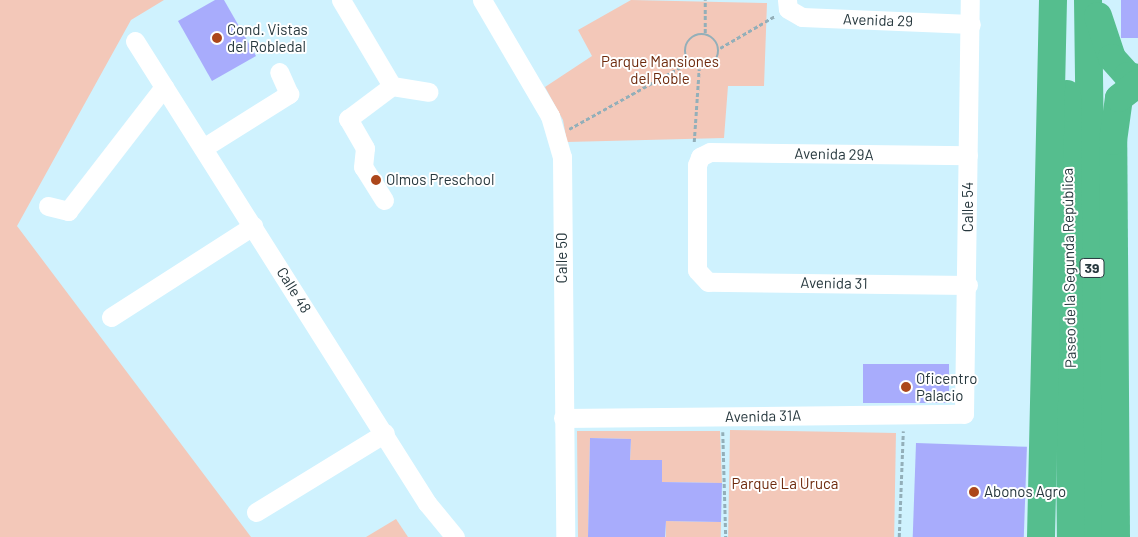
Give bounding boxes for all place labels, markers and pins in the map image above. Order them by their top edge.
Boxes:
place label: Cond. Vistas del Robledal [227,20,308,55]
marker: Cond. Vistas del Robledal [211,32,223,44]
place label: Olmos Preschool [386,171,494,189]
marker: Olmos Preschool [370,174,382,186]
place label: Oficentro Palacio [916,369,977,404]
marker: Oficentro Palacio [900,381,912,393]
place label: Abonos Agro [984,483,1066,501]
marker: Abonos Agro [968,486,980,498]

